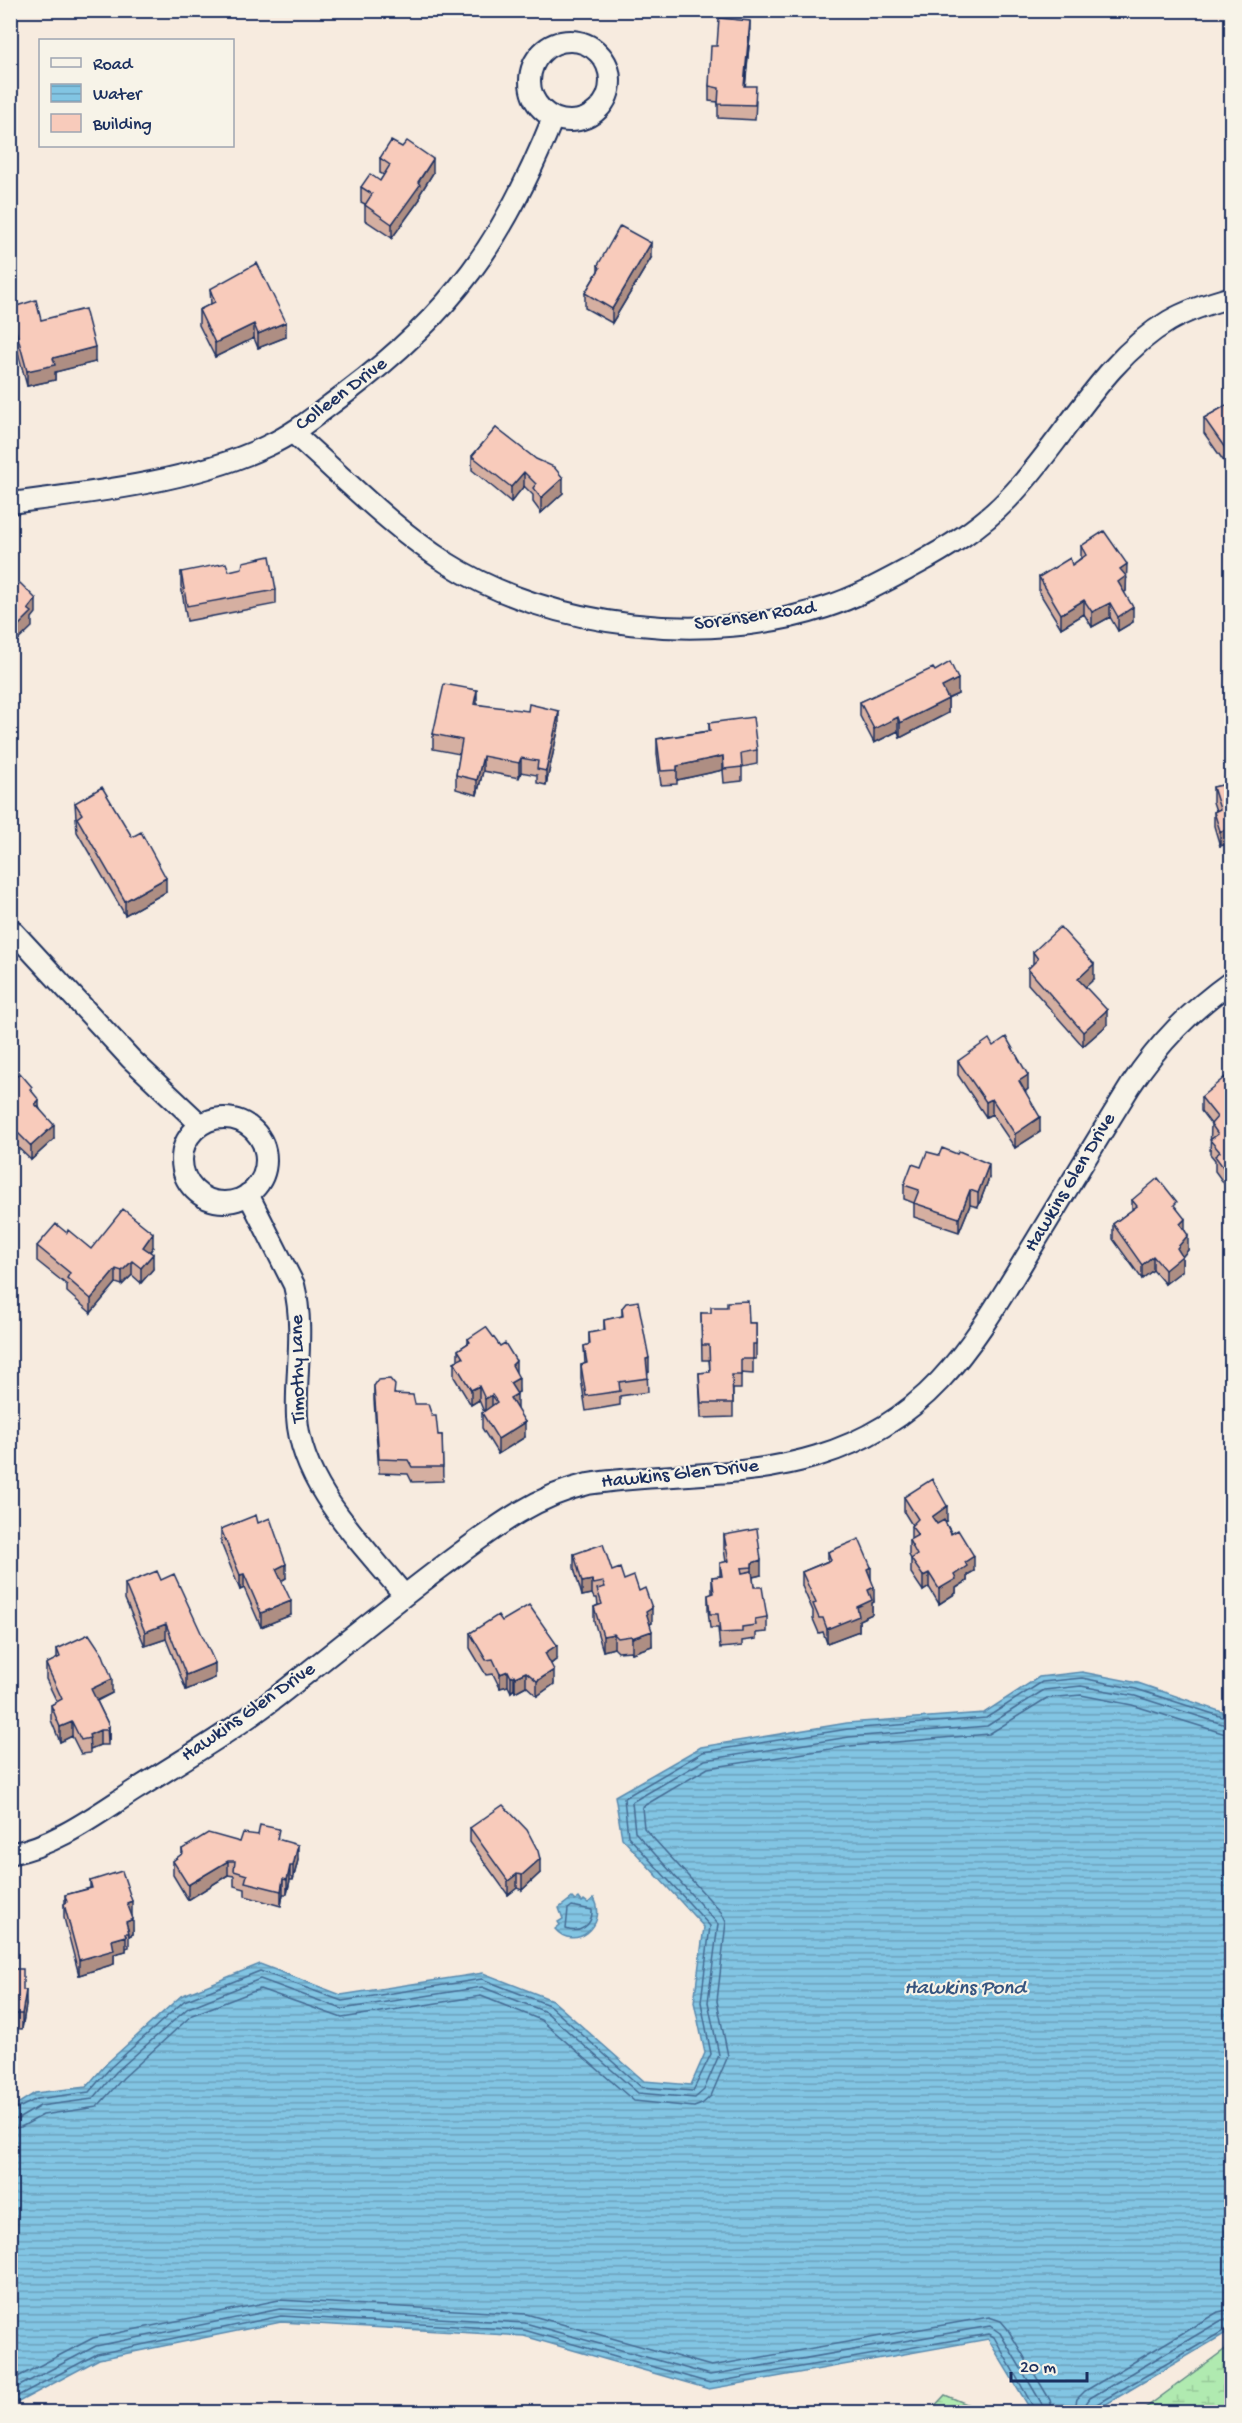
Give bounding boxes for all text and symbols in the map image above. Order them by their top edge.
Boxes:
legend [39,39,234,147]
text: Road [93,55,134,76]
text: Water [93,85,143,106]
text: Building [92,115,152,136]
street label: Colleen Drive [292,353,393,437]
street label: Sorensen Road [693,597,819,637]
street label: Hawkins Glen Drive [1020,1109,1122,1257]
street label: Timothy Lane [287,1314,311,1424]
street label: Hawkins Glen Drive [600,1455,760,1495]
street label: Hawkins Glen Drive [178,1658,321,1768]
water label: Hawkins Pond [904,1977,1028,2002]
scale bar [1011,2345,1088,2383]
text: 20 m [1020,2358,1056,2379]

